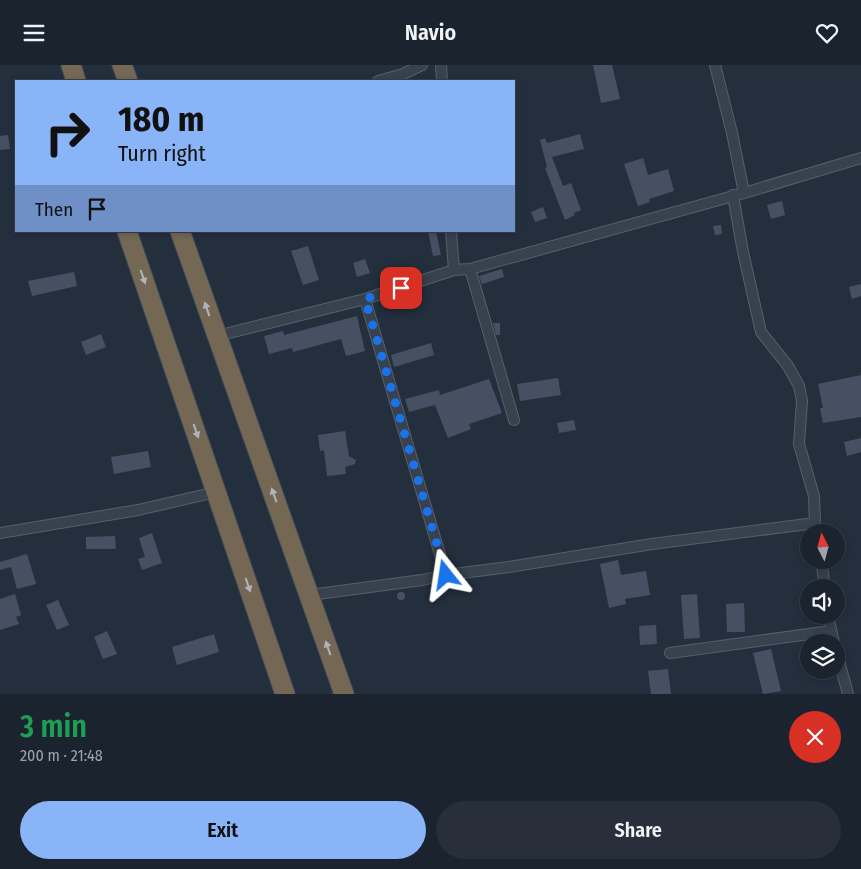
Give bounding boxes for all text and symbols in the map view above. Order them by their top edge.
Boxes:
icon: menu [20,19,48,47]
text: Navio [405,19,456,46]
icon: heart [813,19,841,47]
text: 180 m [118,98,204,140]
icon: right [35,100,100,165]
text: Turn right [118,140,206,167]
icon: arrive [83,195,111,223]
text: Then [35,198,73,221]
pin [380,267,422,309]
one-way arrow [140,270,147,285]
icon: arrive [387,274,415,302]
one-way arrow [203,301,211,316]
one-way arrow [192,424,200,439]
one-way arrow [270,487,277,502]
north arrow [800,524,845,569]
map controls [800,524,845,679]
position arrow [419,548,471,600]
one-way arrow [244,578,252,593]
button: sound [800,579,845,624]
button: layers [800,634,845,679]
one-way arrow [324,640,332,655]
text: 3 min [20,709,87,745]
button: close [789,711,841,763]
text: 200 m · 21:48 [20,746,103,765]
button: Exit [20,801,426,859]
button: Share [436,801,841,859]

